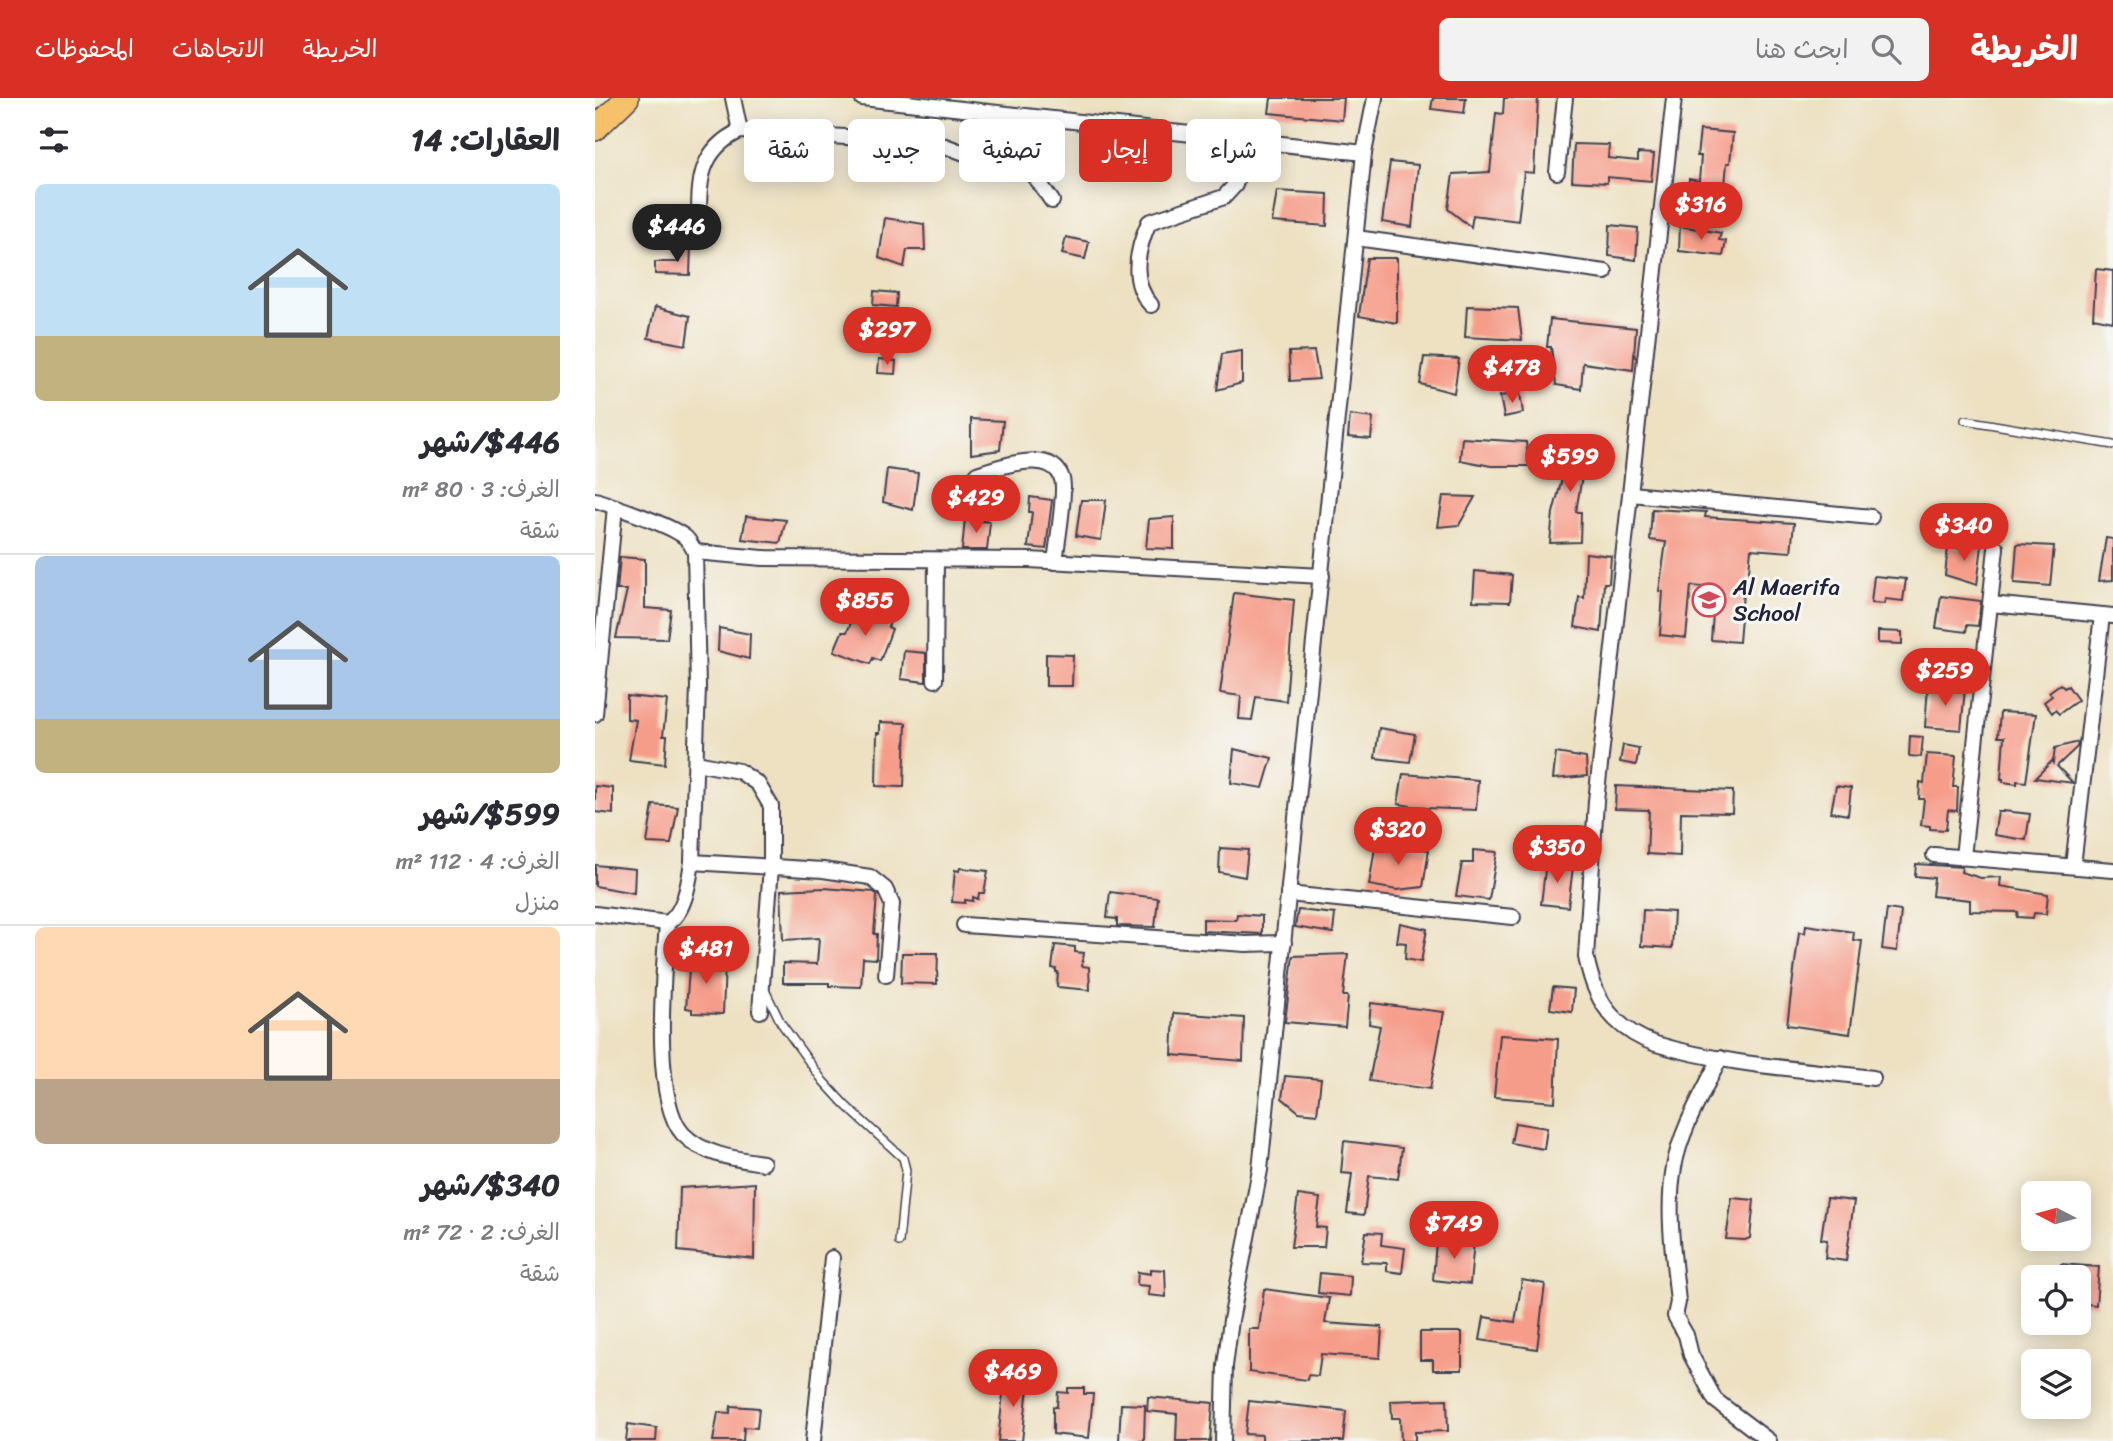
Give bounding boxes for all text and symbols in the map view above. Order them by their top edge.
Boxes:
search box [1439,18,1929,81]
text: الخريطة [1971,20,2078,78]
text: ابحث هنا [1755,26,1849,72]
text: المحفوظات [35,28,134,70]
text: الاتجاهات [172,28,265,70]
text: الخريطة [303,28,377,70]
icon: search [1867,30,1905,68]
text: العقارات: 14 [411,113,560,167]
chip: شقة [744,119,834,182]
chip: جديد [848,119,945,182]
chip: تصفية [959,119,1065,182]
chip: إيجار [1079,119,1172,182]
chip: شراء [1186,119,1281,182]
icon: filters [35,121,73,159]
pin: $316 [1660,183,1742,242]
text: $316 [1675,184,1727,225]
pin: $446 [636,204,718,264]
text: $446 [648,206,706,247]
icon: home [235,230,361,356]
pin: $297 [846,308,928,367]
text: $297 [859,309,915,350]
pin: $478 [1471,345,1553,405]
text: $478 [1484,347,1540,388]
text: $446/شهر [421,415,560,469]
pin: $599 [1529,434,1611,494]
text: $599 [1541,436,1599,477]
text: الغرف: 3 · 80 m² [402,469,560,510]
pin: $429 [935,476,1017,535]
text: $429 [947,477,1005,518]
pin: $340 [1923,504,2005,563]
text: $340 [1935,505,1993,546]
text: شقة [520,510,560,551]
place label: Al Maerifa School [1732,567,1840,634]
pin: $855 [824,578,906,638]
text: $855 [836,580,894,621]
school or university icon: Al Maerifa School [1690,581,1728,619]
icon: home [235,602,361,728]
pin: $259 [1904,648,1986,708]
text: $259 [1917,650,1973,691]
text: $599/شهر [420,787,560,841]
pin: $320 [1357,808,1439,867]
text: $320 [1370,809,1426,850]
pin: $350 [1516,826,1598,885]
text: $350 [1529,827,1585,868]
text: الغرف: 4 · 112 m² [396,841,560,882]
text: منزل [515,882,560,923]
pin: $481 [665,926,747,986]
text: $481 [679,928,733,969]
icon: home [235,973,361,1099]
text: $340/شهر [421,1158,560,1212]
north arrow [2021,1181,2091,1251]
map controls [2021,1181,2091,1419]
pin: $749 [1413,1202,1495,1261]
text: $749 [1425,1203,1483,1244]
text: الغرف: 2 · 72 m² [404,1212,560,1253]
text: شقة [520,1253,560,1294]
button: locate [2021,1265,2091,1335]
button: layers [2021,1349,2091,1419]
pin: $469 [972,1350,1054,1409]
text: $469 [984,1351,1042,1392]

